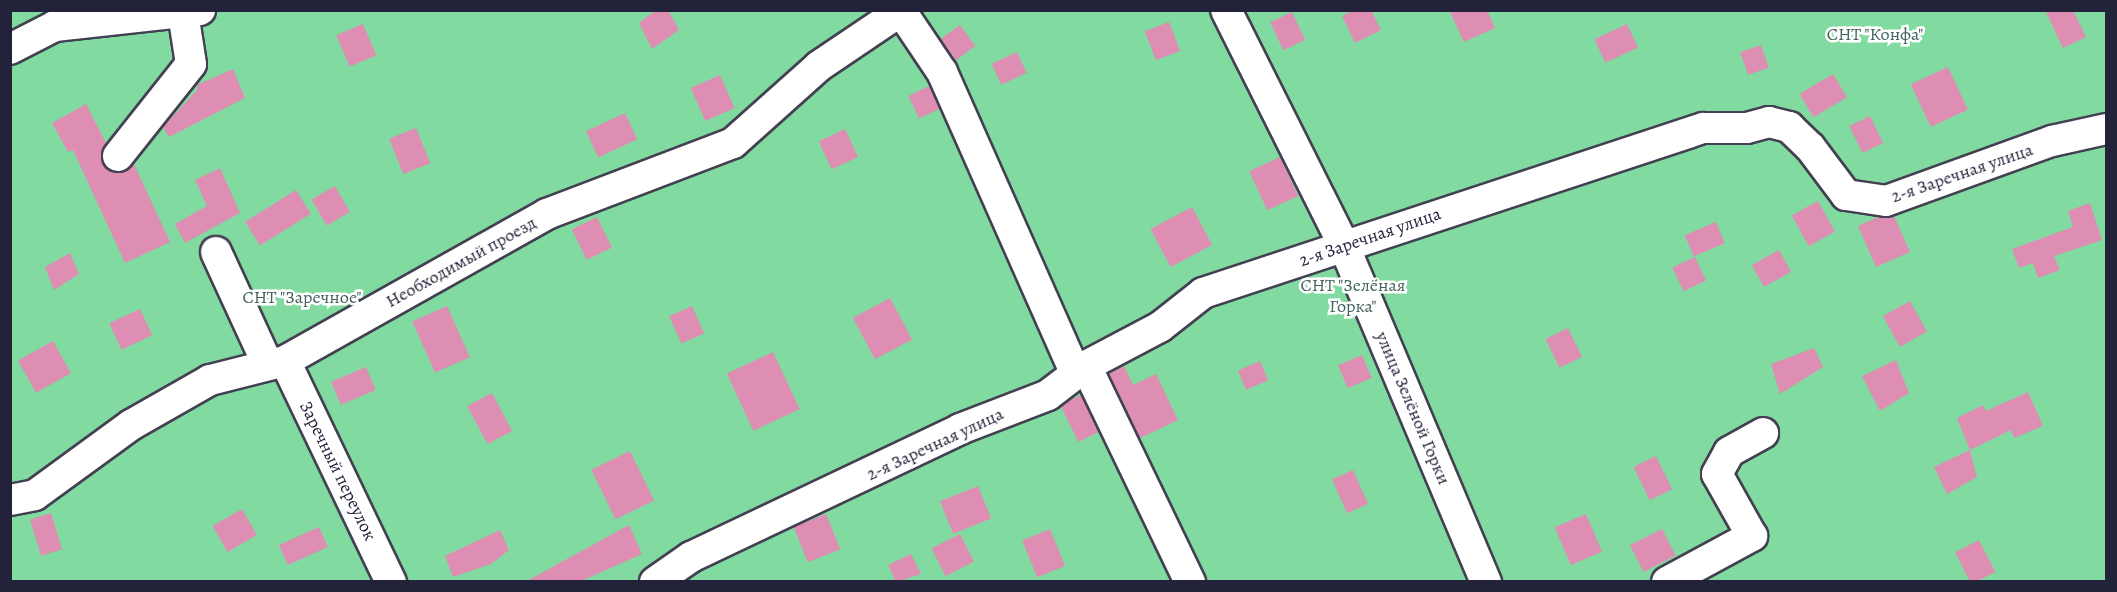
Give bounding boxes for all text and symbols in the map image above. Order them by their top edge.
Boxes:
park label: СНТ "Конфа" [1827,23,1923,45]
street label: 2-я Заречная улица [1888,139,2036,207]
street label: 2-я Заречная улица [1296,203,1444,271]
street label: Необходимый проезд [382,212,540,312]
park label: СНТ "Зелёная Горка" [1300,275,1406,318]
park label: СНТ "Заречное" [242,286,362,308]
street label: улица Зелёной Горки [1371,328,1455,488]
street label: Заречный переулок [295,398,381,544]
street label: 2-я Заречная улица [863,403,1007,485]

